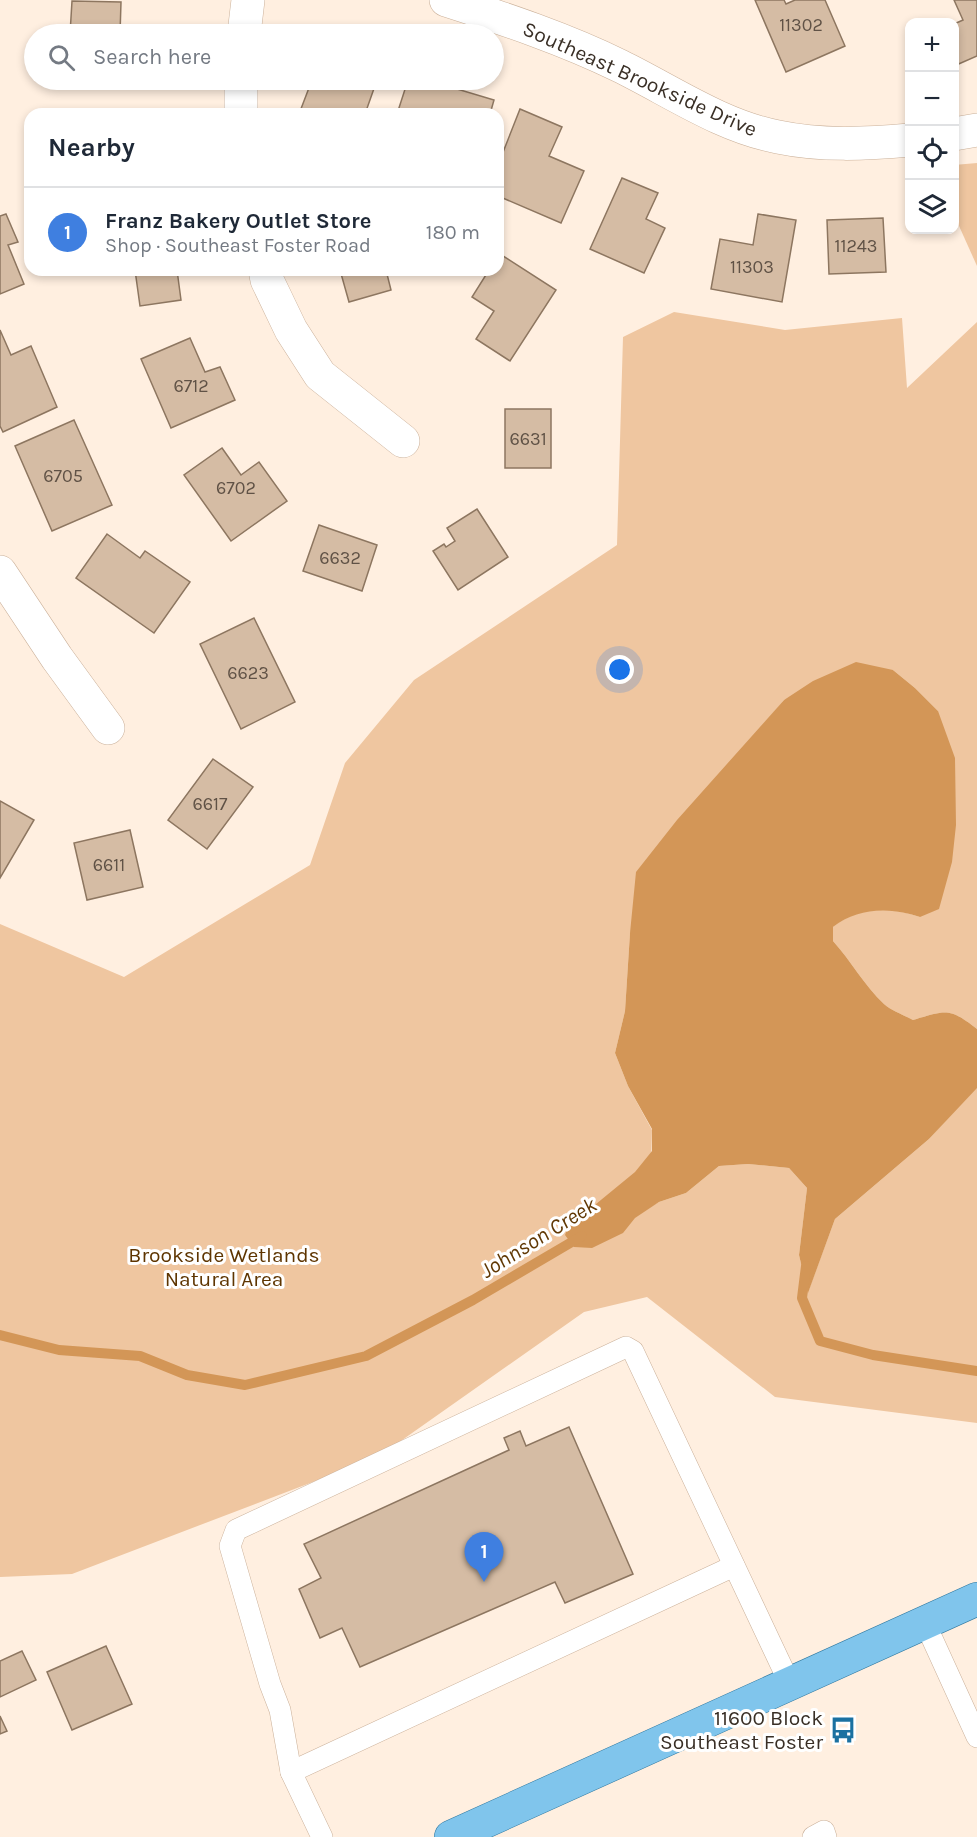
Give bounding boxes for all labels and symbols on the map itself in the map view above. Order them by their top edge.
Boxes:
house number: 11302 [779,14,823,36]
street label: Southeast Brookside Drive [519,16,761,142]
house number: 11243 [834,235,878,257]
house number: 11303 [730,256,774,278]
house number: 6712 [173,375,209,397]
house number: 6631 [509,428,547,450]
house number: 6705 [43,465,83,487]
house number: 6702 [216,477,256,499]
house number: 6632 [319,547,361,569]
your location [605,655,634,684]
house number: 6623 [227,662,269,684]
house number: 6617 [192,793,228,815]
house number: 6611 [93,854,125,876]
water label: Johnson Creek [476,1191,602,1284]
park label: Brookside Wetlands Natural Area [128,1243,320,1291]
pin: 1 [464,1532,504,1582]
place label: 11600 Block Southeast Foster [660,1706,823,1754]
bus stop icon: 11600 Block Southeast Foster [828,1715,858,1745]

